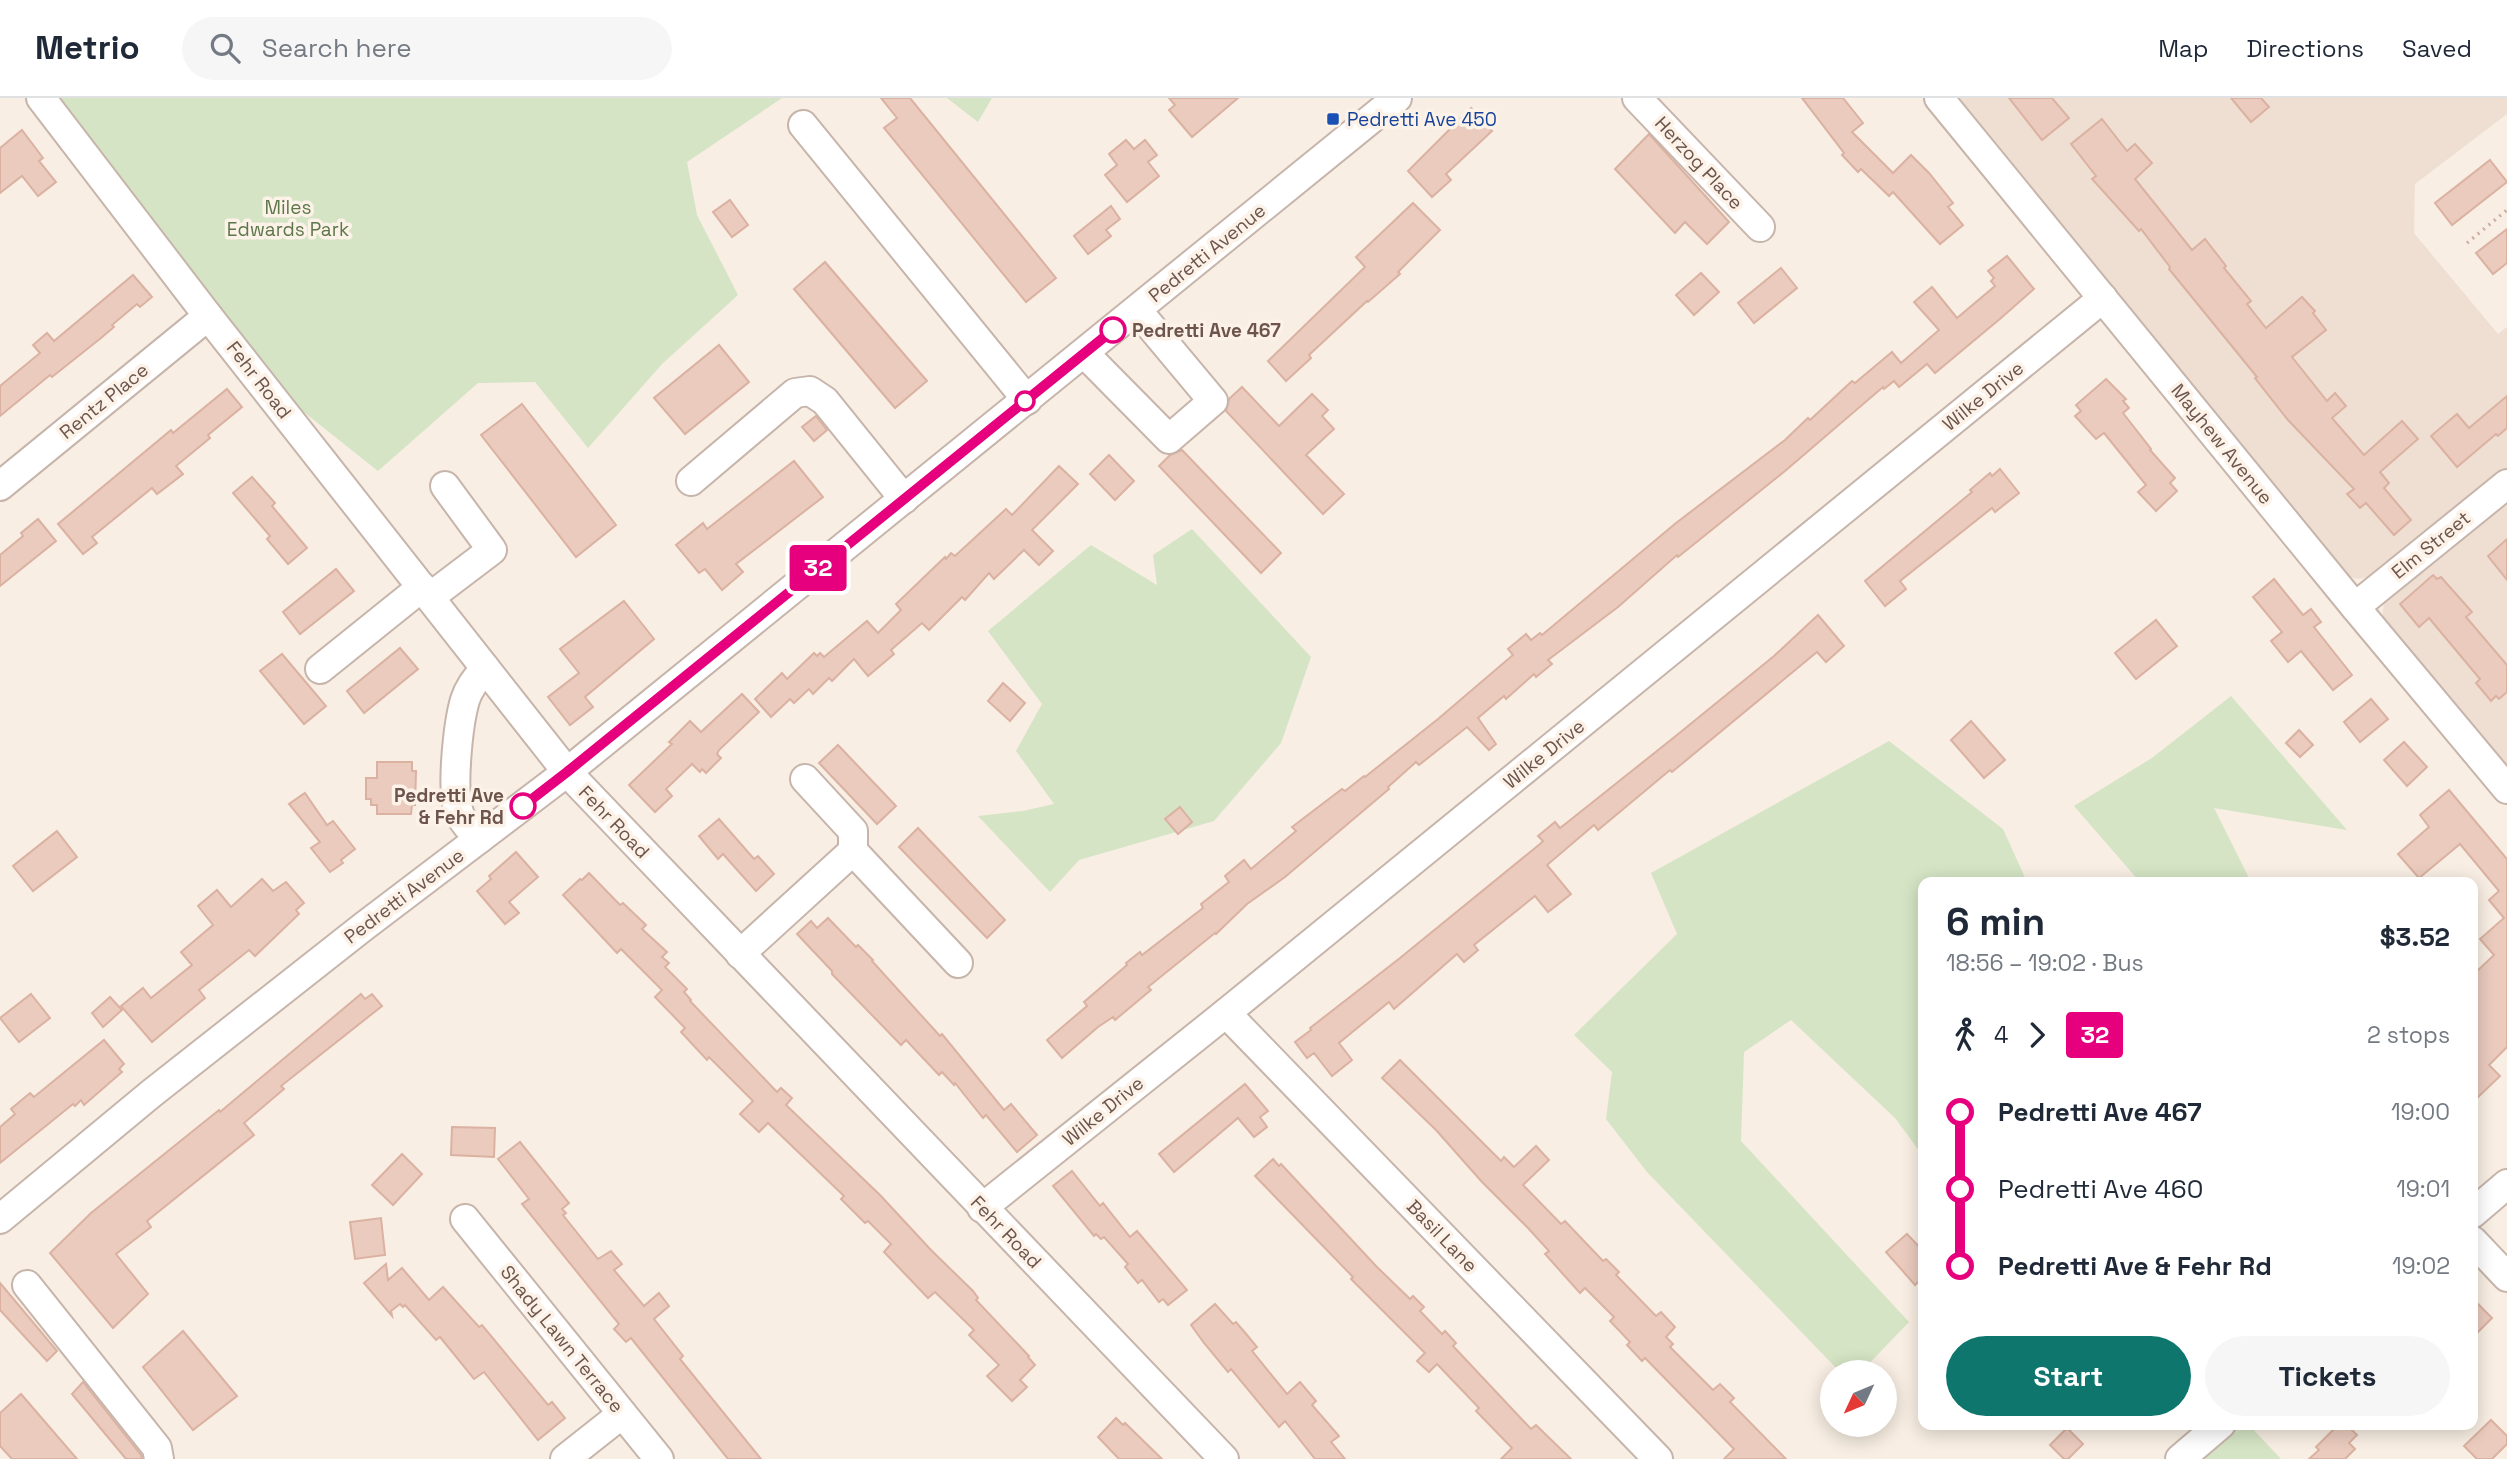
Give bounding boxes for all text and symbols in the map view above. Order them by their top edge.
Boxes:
search box [182,17,672,80]
text: Metrio [35,27,140,69]
icon: search [206,29,244,67]
text: Search here [262,31,412,65]
text: Map [2158,33,2208,64]
text: Directions [2246,33,2364,64]
text: Saved [2402,33,2472,64]
place label: Pedretti Ave 450 [1347,107,1497,132]
marker: Pedretti Ave 450 [1325,111,1341,127]
street label: Herzog Place [1649,111,1749,215]
park label: Miles Edwards Park [227,195,349,242]
street label: Pedretti Avenue [1143,198,1271,308]
marker: Pedretti Ave 467 [1100,317,1126,343]
place label: Pedretti Ave 467 [1132,318,1281,343]
street label: Fehr Road [221,336,297,424]
street label: Wilke Drive [1937,356,2029,436]
street label: Rentz Place [54,357,154,445]
street label: Mayhew Avenue [2166,378,2278,510]
unlabelled marker [1015,391,1035,411]
street label: Elm Street [2386,506,2476,584]
line badge: 32 [786,545,850,591]
text: 32 [804,552,832,583]
street label: Wilke Drive [1498,714,1590,794]
street label: Fehr Road [573,780,655,864]
place label: Pedretti Ave & Fehr Rd [394,783,504,830]
marker: Pedretti Ave & Fehr Rd [510,793,536,819]
street label: Pedretti Avenue [339,843,469,949]
text: 6 min [1946,898,2045,946]
text: $3.52 [2380,920,2450,954]
text: 18:56 – 19:02 · Bus [1946,948,2144,978]
icon: walk [1946,1016,1984,1054]
icon: forward [2018,1016,2056,1054]
text: 32 [2080,1019,2109,1050]
text: 4 [1994,1020,2008,1050]
text: 2 stops [2367,1020,2450,1050]
street label: Wilke Drive [1057,1071,1149,1151]
text: Pedretti Ave 467 [1998,1095,2202,1129]
text: 19:00 [2391,1097,2450,1127]
text: Pedretti Ave 460 [1998,1172,2203,1206]
text: 19:01 [2396,1174,2450,1204]
street label: Fehr Road [965,1190,1047,1274]
street label: Basil Lane [1401,1194,1483,1278]
text: Pedretti Ave & Fehr Rd [1998,1249,2272,1283]
text: 19:02 [2392,1251,2450,1281]
street label: Shady Lawn Terrace [495,1260,629,1418]
button: Start [1946,1336,2191,1416]
button: Tickets [2205,1336,2450,1416]
north arrow [1820,1360,1897,1437]
map controls [1820,1360,1897,1437]

